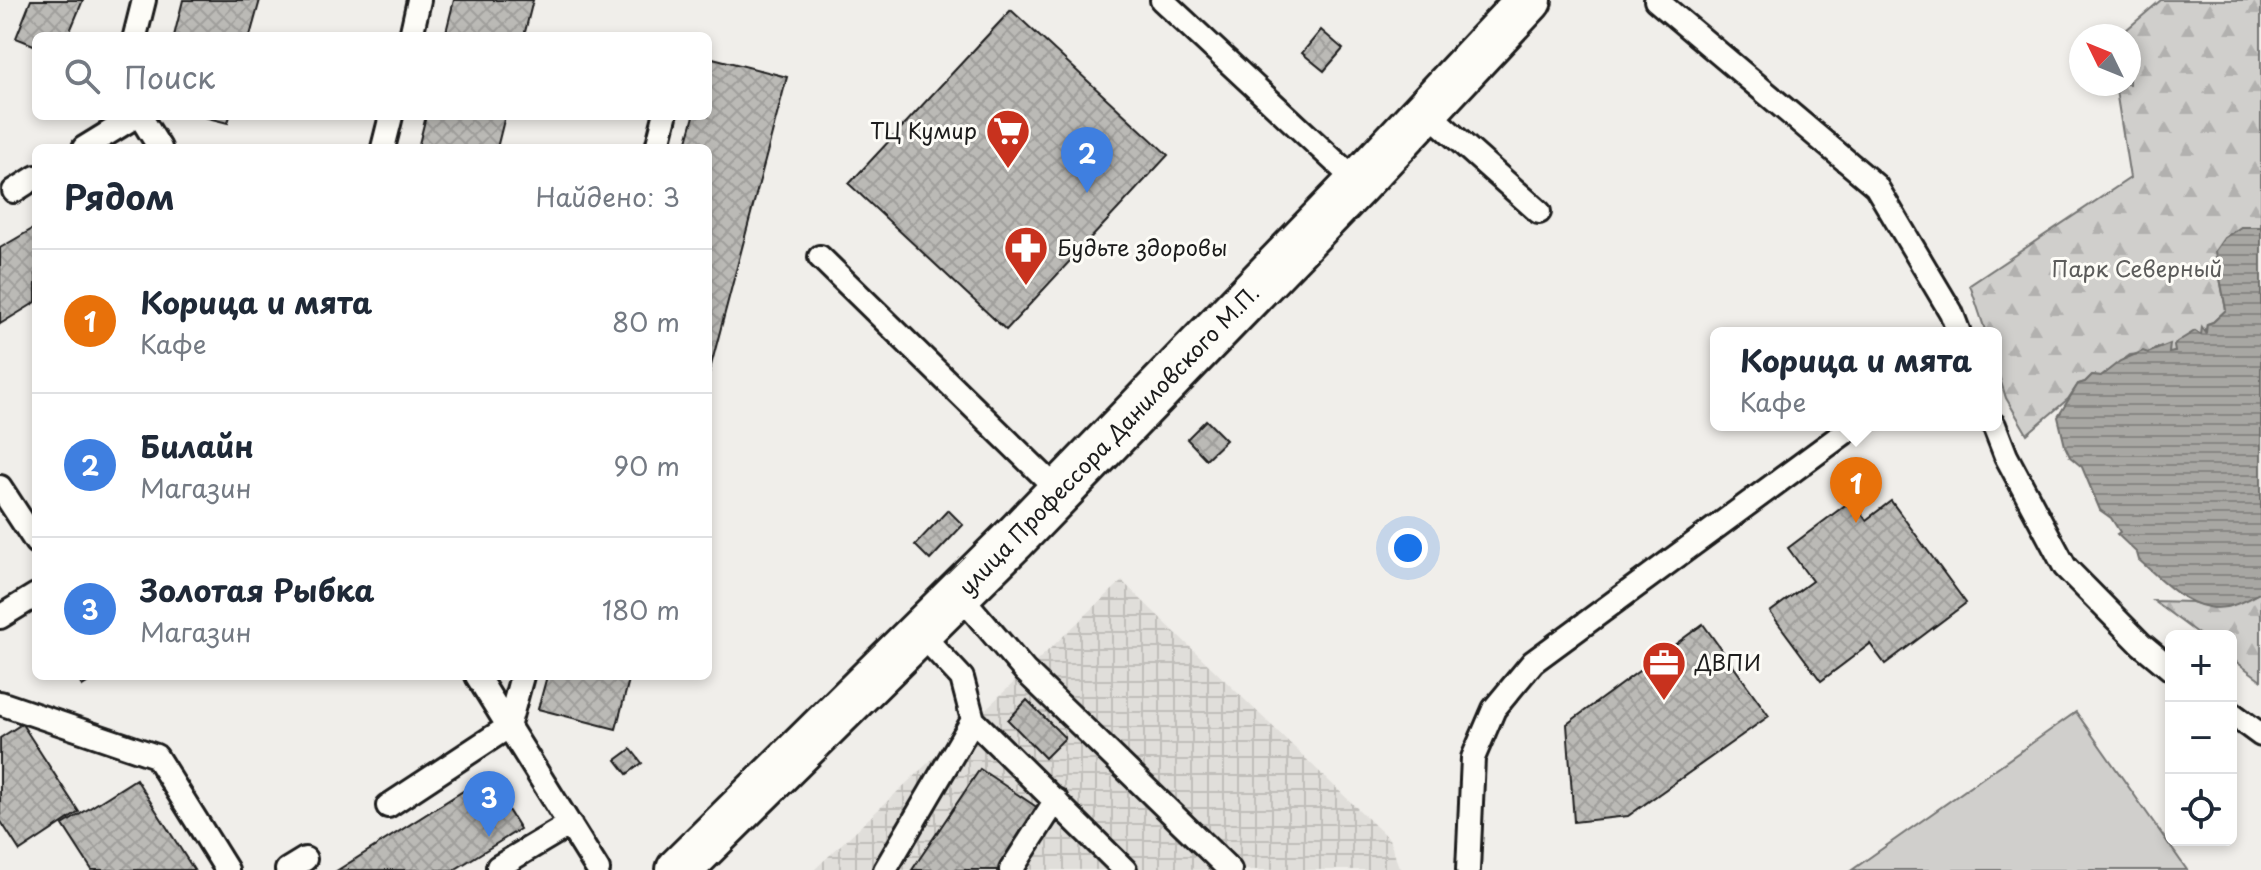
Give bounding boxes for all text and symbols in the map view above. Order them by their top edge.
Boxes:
north arrow [2069,24,2141,96]
search box [32,32,712,120]
icon: search [60,54,104,98]
text: Поиск [124,54,215,99]
supermarket icon: ТЦ Кумир [984,107,1032,170]
place label: ТЦ Кумир [870,113,977,146]
pin: 2 [1061,127,1113,193]
text: Рядом [64,170,175,222]
text: Найдено: 3 [536,177,680,216]
pharmacy icon: Будьте здоровы [1002,224,1050,287]
place label: Будьте здоровы [1057,230,1227,263]
park label: Парк Северный [2051,251,2223,284]
street label: улица Профессора Даниловского М.П. [950,276,1266,602]
text: Корица и мята [140,279,373,324]
text: 1 [84,302,96,341]
text: 80 m [612,302,680,341]
text: Кафе [140,324,207,363]
popup [1710,327,2002,431]
text: Корица и мята [1740,337,1972,382]
text: Кафе [1740,382,1806,421]
text: Билайн [140,423,254,468]
text: 2 [81,446,99,485]
text: 90 m [613,446,680,485]
pin: 1 [1830,457,1882,523]
text: Магазин [140,468,251,507]
your location [1388,528,1428,568]
text: Золотая Рыбка [140,567,375,612]
text: 3 [81,590,99,629]
text: 180 m [602,590,680,629]
text: Магазин [140,612,251,651]
map controls [2165,630,2237,846]
button: + [2165,630,2237,702]
office icon: ДВПИ [1640,639,1688,702]
place label: ДВПИ [1694,645,1761,678]
button: − [2165,702,2237,774]
pin: 3 [463,771,515,837]
button: locate [2165,774,2237,846]

